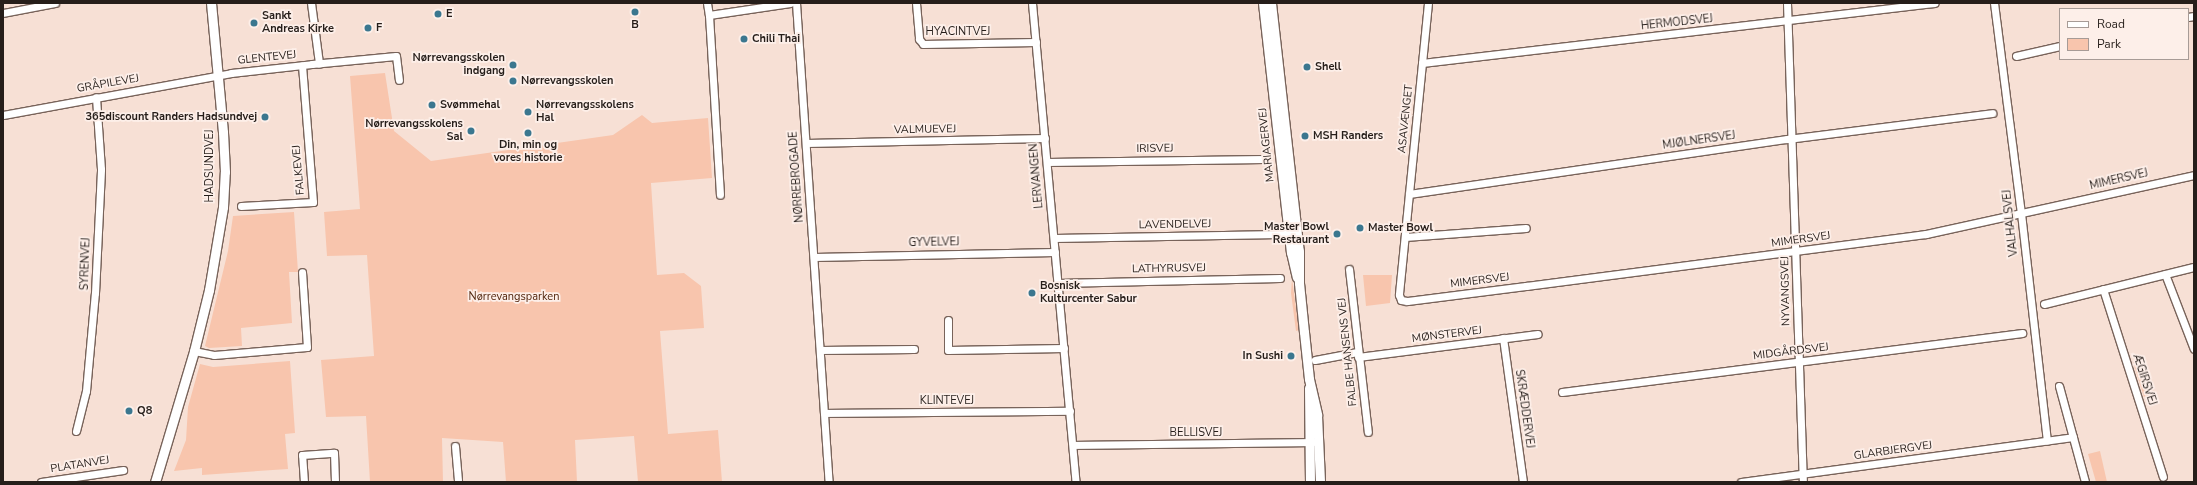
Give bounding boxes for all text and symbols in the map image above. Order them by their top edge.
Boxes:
place label: E [446,7,453,21]
marker: B [630,7,640,17]
legend [2059,8,2189,60]
marker: E [433,9,443,19]
place label: Sankt Andreas Kirke [262,10,334,36]
street label: HERMODSVEJ [1640,13,1714,33]
text: Road [2097,16,2125,32]
marker: Sankt Andreas Kirke [249,18,259,28]
place label: B [631,18,639,32]
place label: F [376,21,382,35]
marker: F [363,23,373,33]
street label: HYACINTVEJ [926,25,990,39]
place label: Chili Thai [752,32,800,46]
marker: Chili Thai [739,34,749,44]
text: Park [2097,36,2121,52]
street label: GLENTEVEJ [237,48,297,68]
place label: Nørrevangsskolen indgang [413,52,505,78]
marker: Nørrevangsskolen indgang [508,60,518,70]
place label: Shell [1315,60,1341,74]
marker: Shell [1302,62,1312,72]
street label: GRÅPILEVEJ [76,72,140,96]
place label: Nørrevangsskolen [521,74,613,88]
marker: Nørrevangsskolen [508,76,518,86]
street label: ASAVÆNGET [1396,84,1416,154]
place label: Svømmehal [440,98,500,112]
place label: Nørrevangsskolens Hal [536,99,634,125]
marker: Svømmehal [427,100,437,110]
marker: Nørrevangsskolens Hal [523,107,533,117]
street label: MARIAGERVEJ [1257,107,1277,183]
place label: 365discount Randers Hadsundvej [86,110,257,124]
marker: 365discount Randers Hadsundvej [260,112,270,122]
place label: Nørrevangsskolens Sal [365,118,463,144]
street label: VALMUEVEJ [894,123,956,137]
marker: Nørrevangsskolens Sal [466,126,476,136]
marker: Din, min og vores historie [523,128,533,138]
street label: HADSUNDVEJ [203,129,217,203]
place label: MSH Randers [1313,129,1383,143]
street label: MJØLNERSVEJ [1662,129,1736,153]
street label: NØRREBROGADE [787,131,807,223]
marker: MSH Randers [1300,131,1310,141]
place label: Din, min og vores historie [494,139,562,165]
street label: IRISVEJ [1136,142,1174,156]
street label: LERVANGEN [1028,143,1046,209]
street label: FALKEVEJ [290,144,308,196]
street label: MIMERSVEJ [2088,167,2150,193]
street label: VALHALSVEJ [2001,189,2021,257]
street label: LAVENDELVEJ [1139,218,1211,232]
place label: Master Bowl Restaurant [1264,221,1329,247]
place label: Master Bowl [1368,221,1433,235]
marker: Master Bowl [1355,223,1365,233]
marker: Master Bowl Restaurant [1332,229,1342,239]
street label: MIMERSVEJ [1771,229,1831,251]
street label: GYVELVEJ [908,236,960,250]
street label: SYRENVEJ [78,237,94,291]
street label: NYVANGSVEJ [1779,256,1793,326]
street label: LATHYRUSVEJ [1132,262,1206,276]
street label: MIMERSVEJ [1450,271,1510,291]
place label: Bosnisk Kulturcenter Sabur [1040,280,1137,306]
marker: Bosnisk Kulturcenter Sabur [1027,288,1037,298]
park label: Nørrevangsparken [469,290,559,304]
street label: FALBE HANSENS VEJ [1336,297,1360,407]
street label: MØNSTERVEJ [1411,324,1483,346]
street label: MIDGÅRDSVEJ [1752,341,1830,363]
place label: In Sushi [1243,349,1283,363]
marker: In Sushi [1286,351,1296,361]
street label: ÆGIRSVEJ [2130,353,2158,407]
street label: SKRÆDDERVEJ [1512,369,1536,449]
street label: KLINTEVEJ [920,394,974,408]
place label: Q8 [137,404,152,418]
marker: Q8 [124,406,134,416]
street label: BELLISVEJ [1170,426,1222,440]
street label: GLARBJERGVEJ [1853,439,1933,463]
street label: PLATANVEJ [50,454,110,476]

